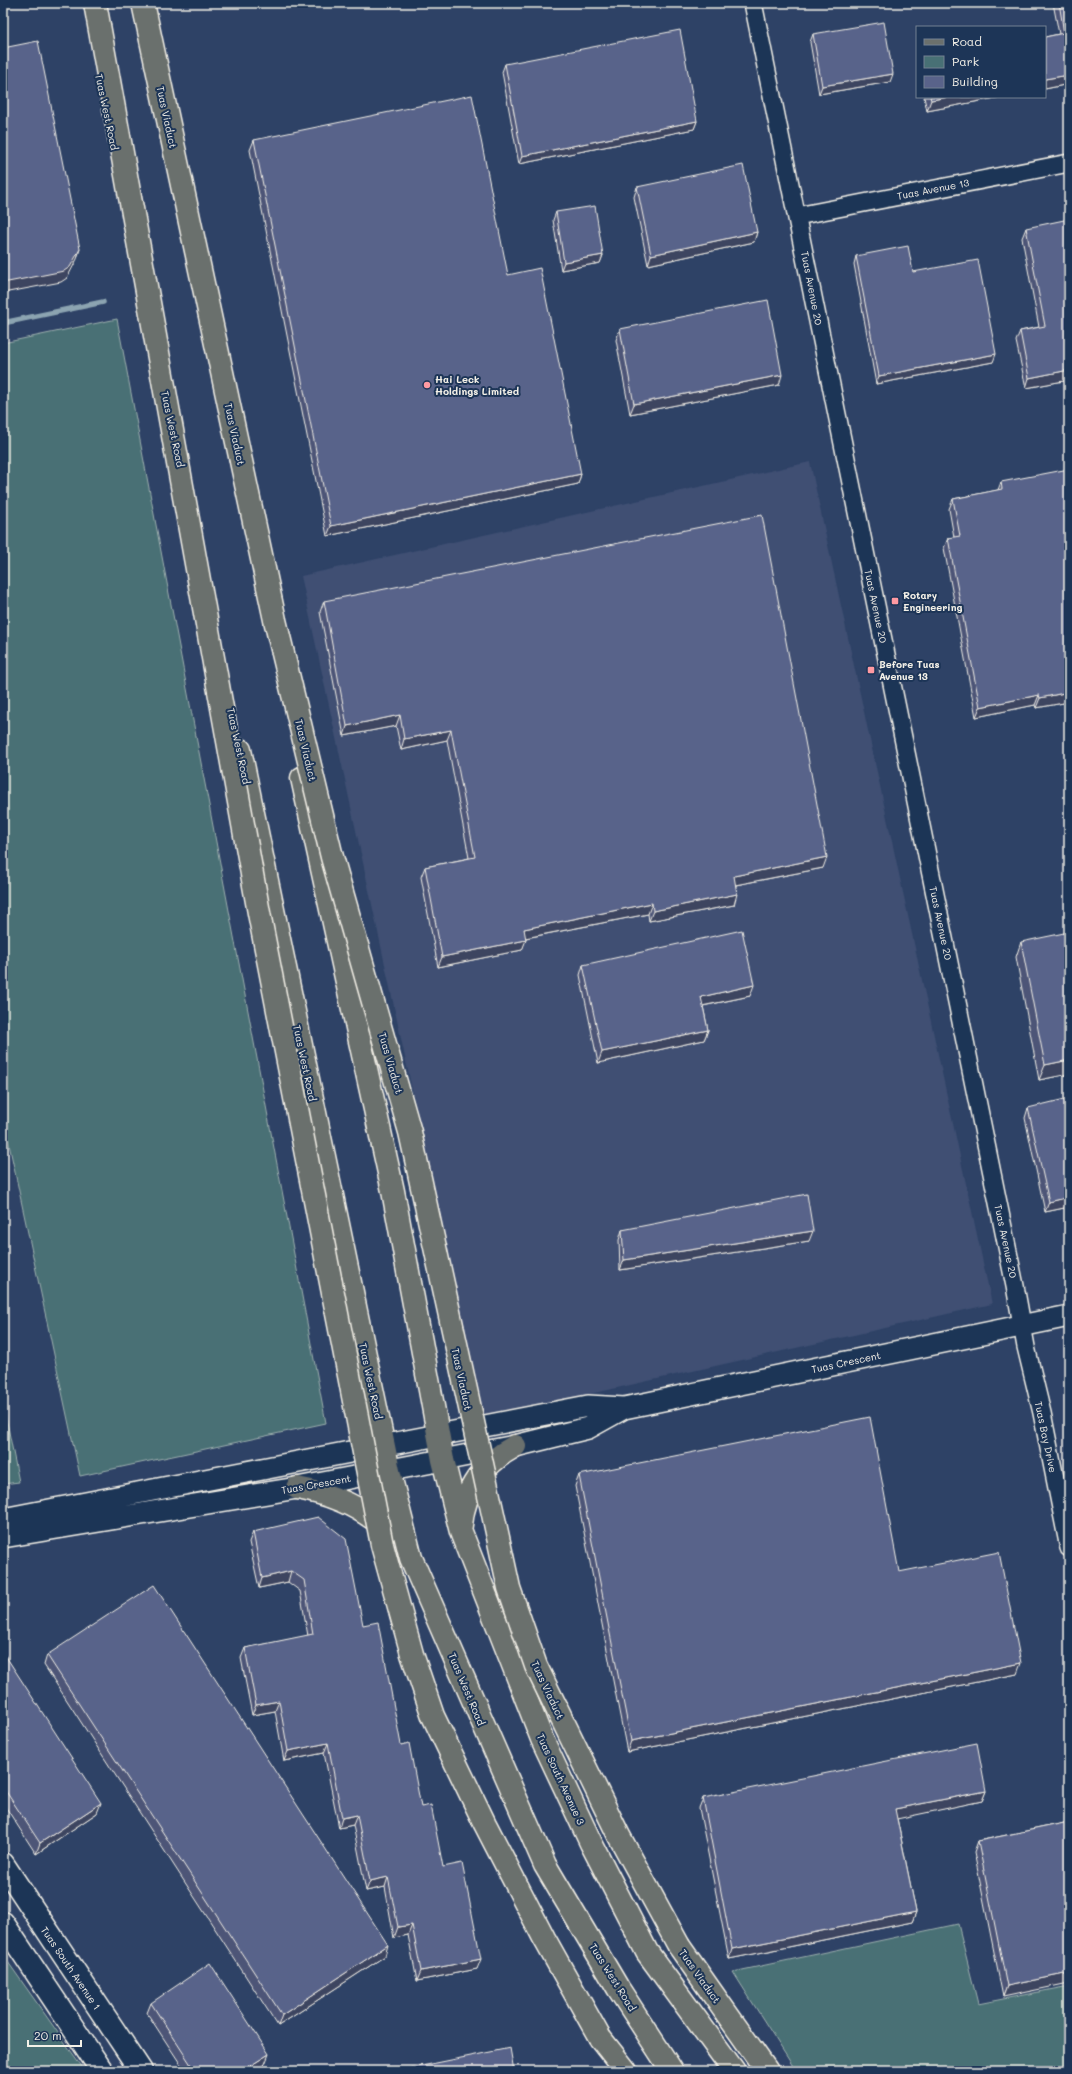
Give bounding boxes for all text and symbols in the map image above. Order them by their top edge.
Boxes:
legend [916,26,1046,98]
text: Road [952,33,982,49]
text: Park [952,53,979,69]
street label: Tuas West Road [92,73,122,151]
text: Building [952,73,998,89]
street label: Tuas Viaduct [154,85,180,149]
street label: Tuas Avenue 13 [896,175,971,203]
street label: Tuas Avenue 20 [798,250,826,326]
place label: Hai Leck Holdings Limited [435,372,520,398]
marker: Hai Leck Holdings Limited [422,380,432,390]
street label: Tuas West Road [158,390,188,468]
street label: Tuas Viaduct [222,402,248,466]
street label: Tuas Avenue 20 [861,568,891,644]
place label: Rotary Engineering [903,588,962,614]
marker: Rotary Engineering [890,596,900,606]
place label: Before Tuas Avenue 13 [879,657,940,683]
marker: Before Tuas Avenue 13 [866,665,876,675]
street label: Tuas West Road [224,707,254,785]
street label: Tuas Viaduct [292,718,320,782]
street label: Tuas Avenue 20 [926,885,956,961]
street label: Tuas West Road [290,1024,320,1102]
street label: Tuas Viaduct [376,1031,406,1095]
street label: Tuas Avenue 20 [991,1203,1021,1279]
street label: Tuas West Road [356,1342,386,1420]
street label: Tuas Viaduct [449,1347,475,1411]
street label: Tuas Crescent [810,1348,882,1376]
street label: Tuas Bay Drive [1032,1400,1060,1474]
street label: Tuas Crescent [280,1471,352,1497]
street label: Tuas West Road [445,1651,489,1727]
street label: Tuas Viaduct [528,1658,568,1722]
street label: Tuas South Avenue 3 [534,1731,588,1827]
street label: Tuas South Avenue 1 [38,1924,104,2012]
street label: Tuas West Road [586,1940,640,2014]
street label: Tuas Viaduct [676,1946,724,2006]
scale bar [28,2022,81,2048]
text: 20 m [34,2027,62,2043]

